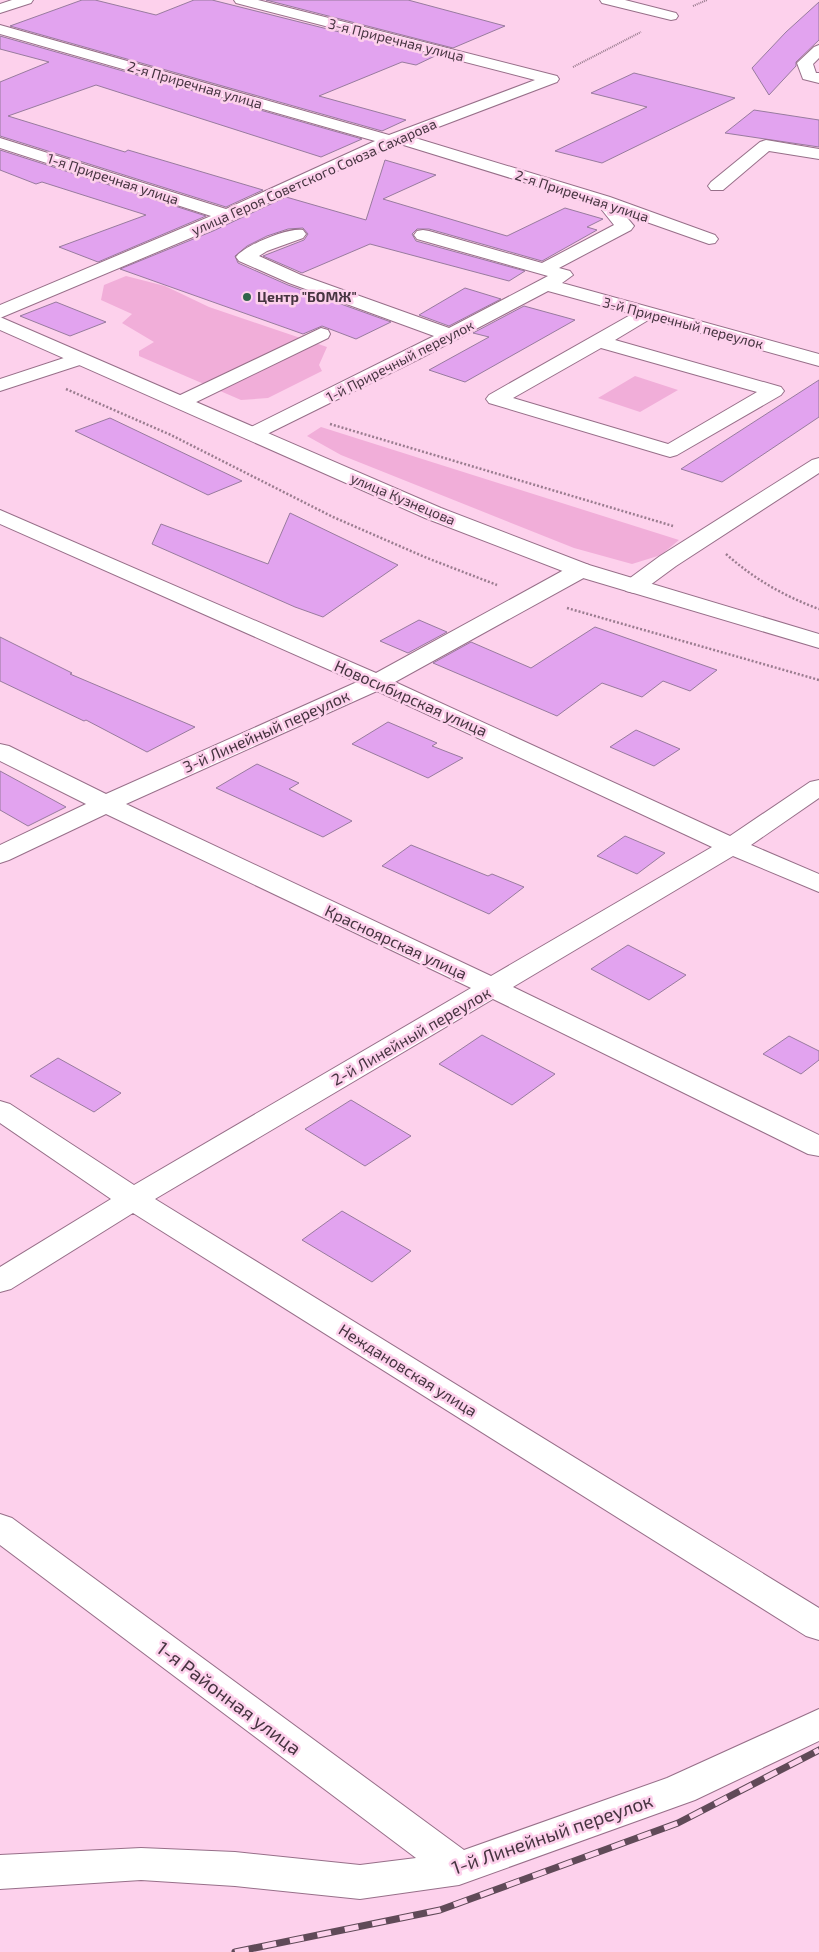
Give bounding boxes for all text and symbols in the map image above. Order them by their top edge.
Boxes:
street label: 3-я Приречная улица [326,14,466,65]
street label: 2-я Приречная улица [126,57,265,112]
street label: улица Героя Советского Союза Сахарова [189,115,439,238]
street label: 1-я Приречная улица [45,149,181,208]
street label: 2-я Приречная улица [513,166,651,225]
place label: Центр "БОМЖ" [257,288,357,305]
marker: Центр "БОМЖ" [241,291,253,303]
street label: 3-й Приречный переулок [601,293,766,352]
street label: 1-й Приречный переулок [323,316,477,405]
street label: улица Кузнецова [348,469,458,528]
street label: Новосибирская улица [331,655,491,741]
street label: 3-й Линейный переулок [180,685,353,777]
street label: Красноярская улица [322,900,470,984]
street label: 2-й Линейный переулок [328,982,495,1090]
street label: Неждановская улица [335,1319,481,1421]
street label: 1-я Районная улица [152,1636,306,1760]
street label: 1-й Линейный переулок [448,1788,656,1880]

